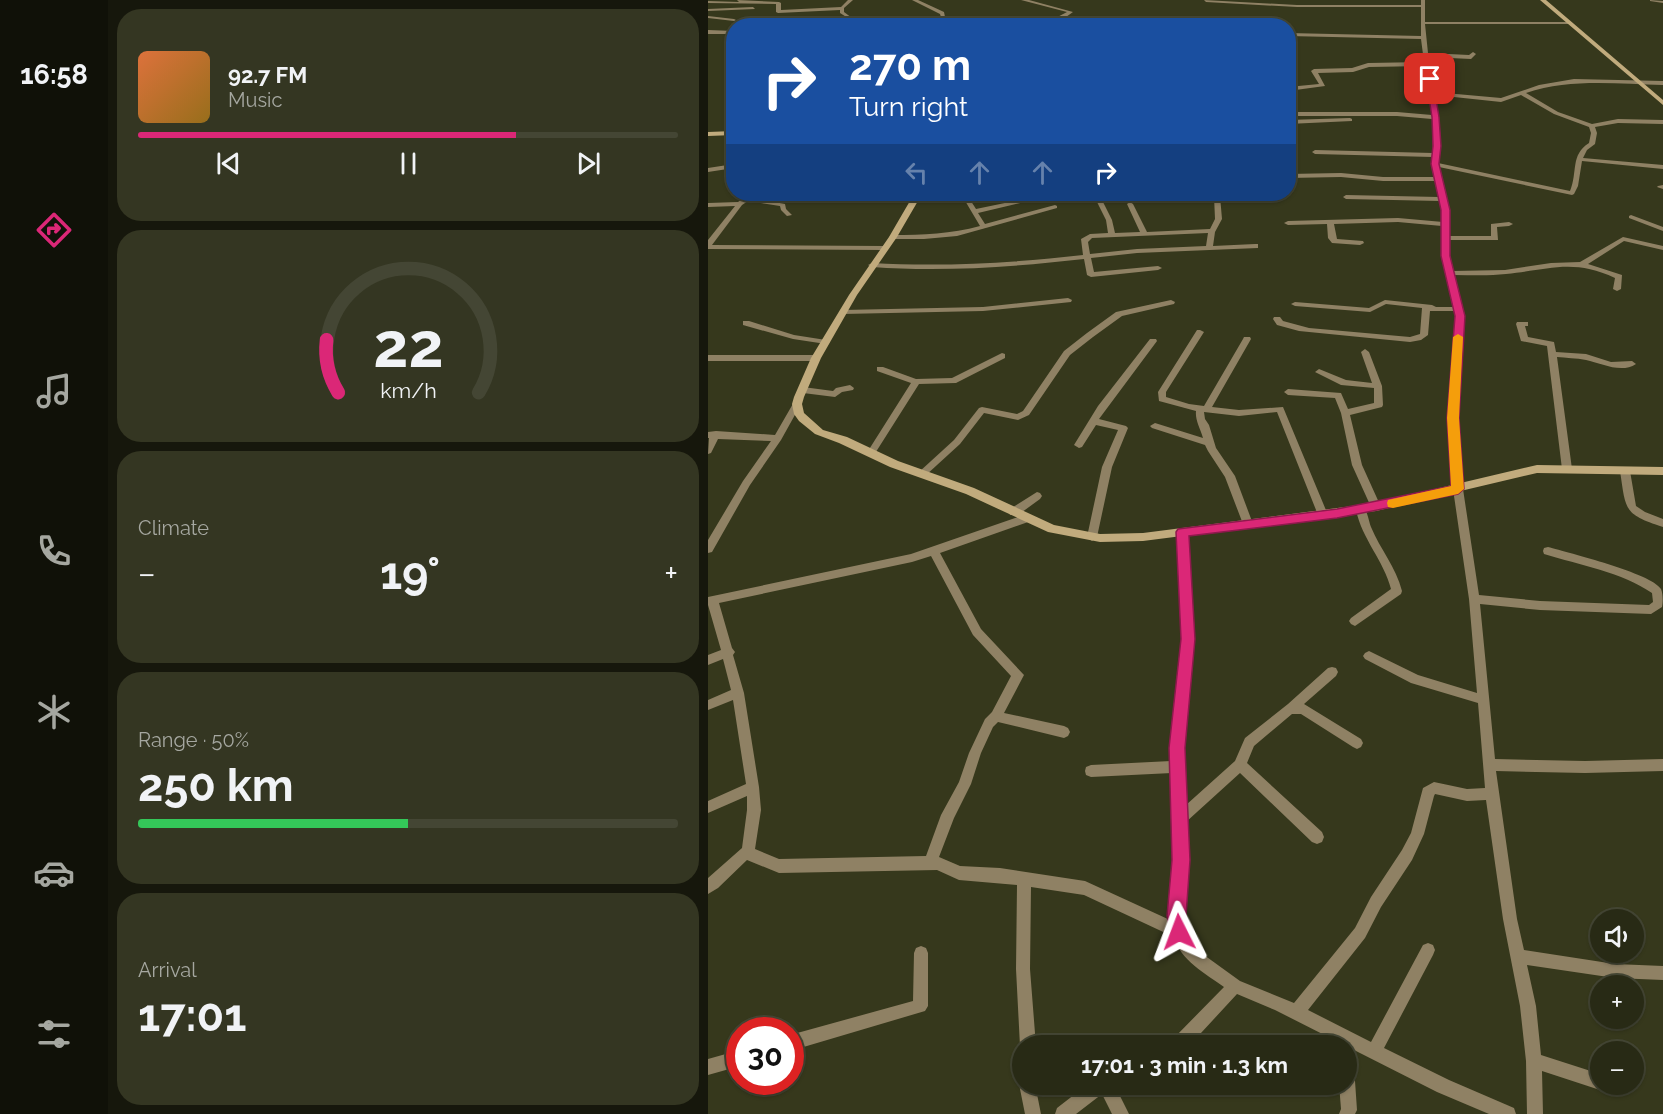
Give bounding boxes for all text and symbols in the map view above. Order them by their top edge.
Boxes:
text: 270 m [849,41,971,90]
icon: right [750,42,828,120]
pin [1404,53,1455,104]
text: 16:58 [20,59,88,90]
text: 92.7 FM [228,62,307,88]
icon: arrive [1413,62,1446,95]
text: Music [228,88,282,112]
text: Turn right [849,91,968,122]
icon: previous [212,147,245,180]
icon: pause [392,147,425,180]
icon: next [572,147,605,180]
icon: left [900,156,933,189]
icon: ahead [963,156,996,189]
icon: ahead [1026,156,1059,189]
icon: right [1089,156,1122,189]
icon: directions [33,209,75,251]
text: 22 [373,308,443,382]
icon: music [33,370,75,412]
text: km/h [380,378,436,403]
text: Climate [138,516,209,540]
icon: phone [33,530,75,572]
text: 19° [380,547,440,600]
text: − [138,554,156,593]
text: + [664,554,678,593]
icon: climate [33,691,75,733]
text: Range · 50% [138,728,249,752]
text: 250 km [138,759,294,812]
icon: car [33,852,75,894]
position arrow [1147,900,1211,964]
map controls [1590,909,1644,1095]
button: sound [1590,909,1644,963]
text: Arrival [138,958,197,982]
button: + [1590,975,1644,1029]
text: 17:01 [138,989,246,1042]
icon: filters [33,1013,75,1055]
speed limit sign: 30 [726,1017,804,1095]
button: − [1590,1041,1644,1095]
text: 17:01 · 3 min · 1.3 km [1081,1052,1288,1078]

